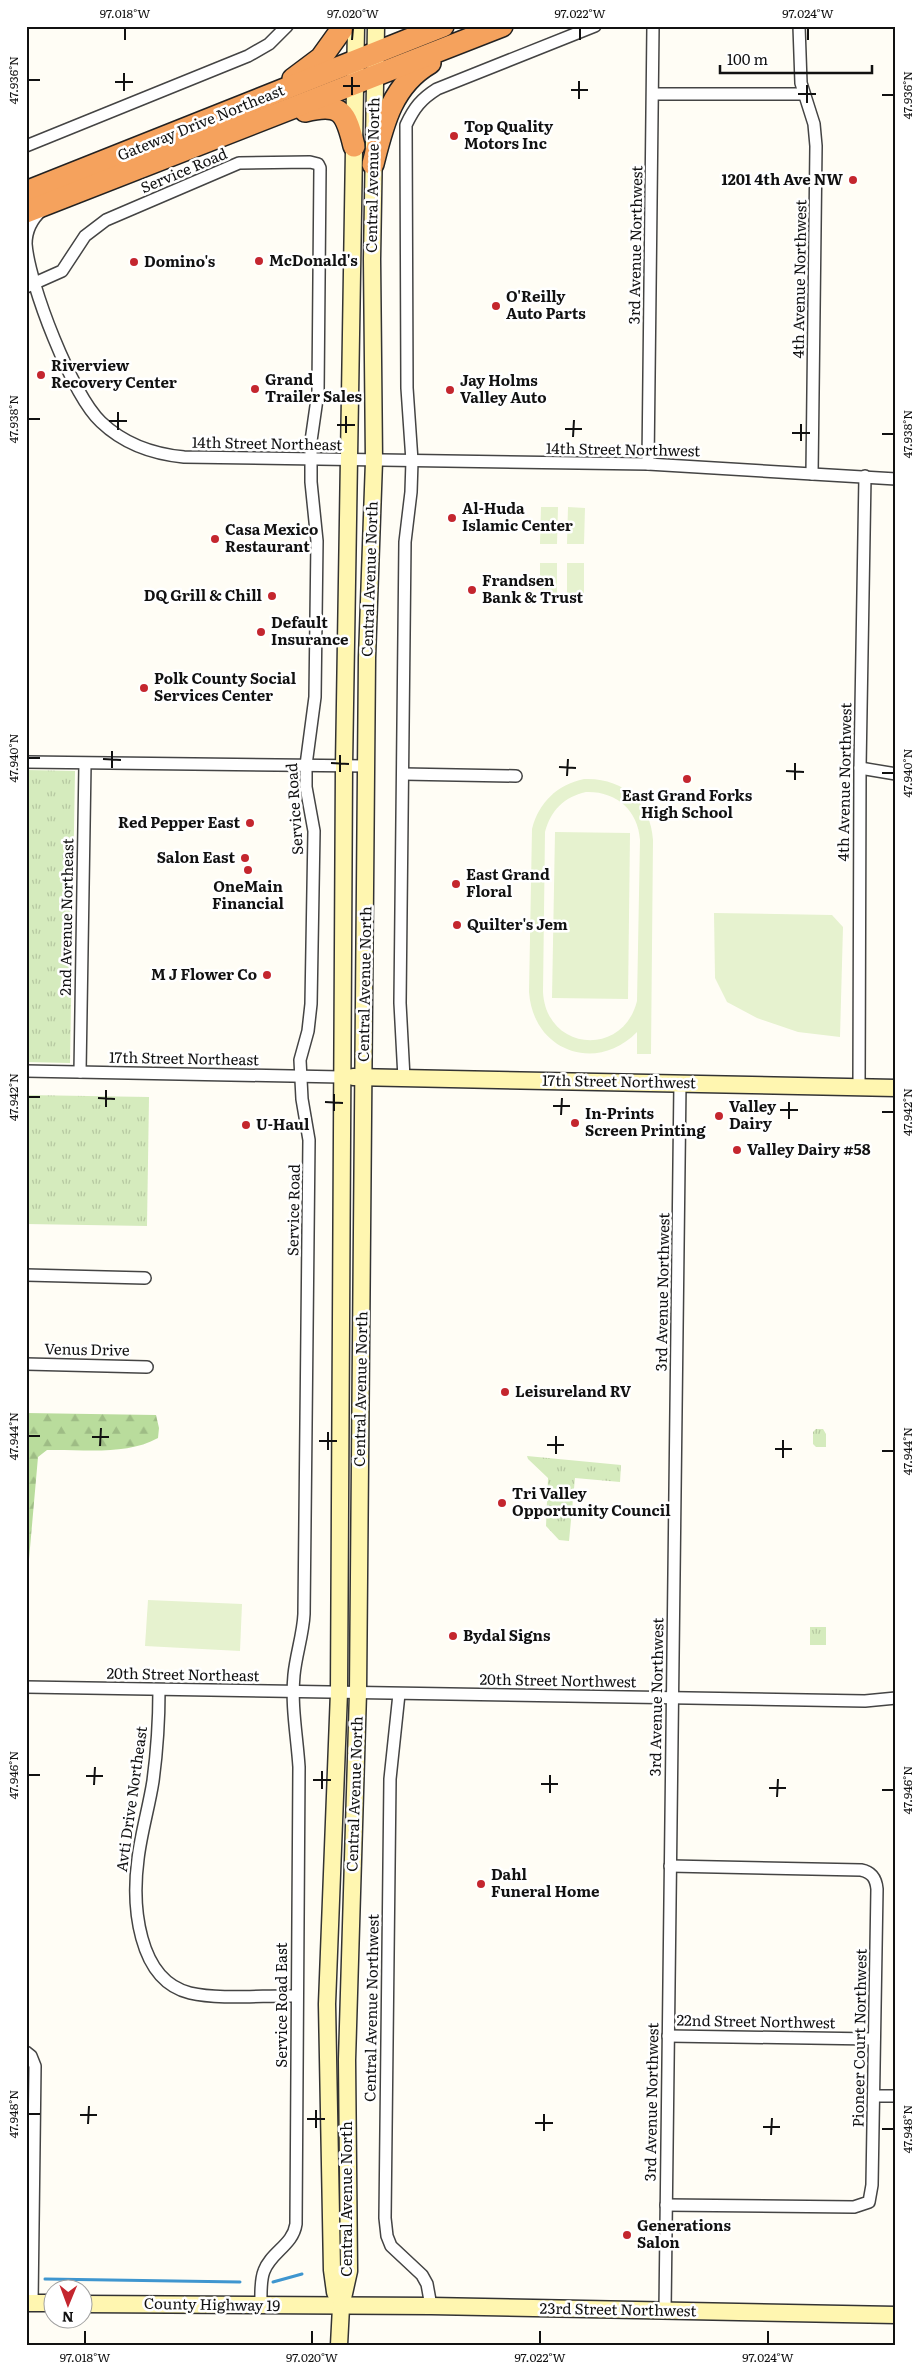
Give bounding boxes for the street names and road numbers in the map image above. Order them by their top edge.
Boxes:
street label: Gateway Drive Northeast [113,78,287,166]
street label: Central Avenue North [359,97,384,253]
street label: Service Road [136,141,230,198]
street label: 3rd Avenue Northwest [622,165,647,325]
street label: 4th Avenue Northwest [786,199,811,359]
street label: 14th Street Northeast [192,430,342,455]
street label: 14th Street Northwest [546,436,700,461]
street label: Central Avenue North [354,501,383,657]
street label: 4th Avenue Northwest [831,702,856,862]
street label: Service Road [279,762,308,856]
street label: 2nd Avenue Northeast [53,838,78,996]
street label: Central Avenue North [351,906,376,1062]
street label: 17th Street Northeast [109,1045,259,1070]
street label: 17th Street Northwest [542,1068,696,1093]
street label: Service Road [280,1164,305,1256]
street label: 3rd Avenue Northwest [649,1212,674,1372]
street label: Central Avenue North [347,1311,372,1467]
street label: Venus Drive [44,1336,130,1361]
street label: 3rd Avenue Northwest [643,1617,668,1777]
street label: 20th Street Northeast [106,1661,260,1686]
street label: 20th Street Northwest [479,1667,637,1692]
street label: Central Avenue North [339,1716,368,1872]
street label: Avti Drive Northeast [109,1724,152,1873]
street label: Central Avenue Northwest [357,1914,384,2102]
street label: Service Road East [269,1942,292,2068]
street label: Pioneer Court Northwest [845,1948,872,2128]
street label: 22nd Street Northwest [676,2008,836,2033]
street label: 3rd Avenue Northwest [638,2022,663,2182]
street label: Central Avenue North [334,2121,357,2277]
street label: County Highway 19 [144,2291,281,2316]
street label: 23rd Street Northwest [540,2296,697,2321]

